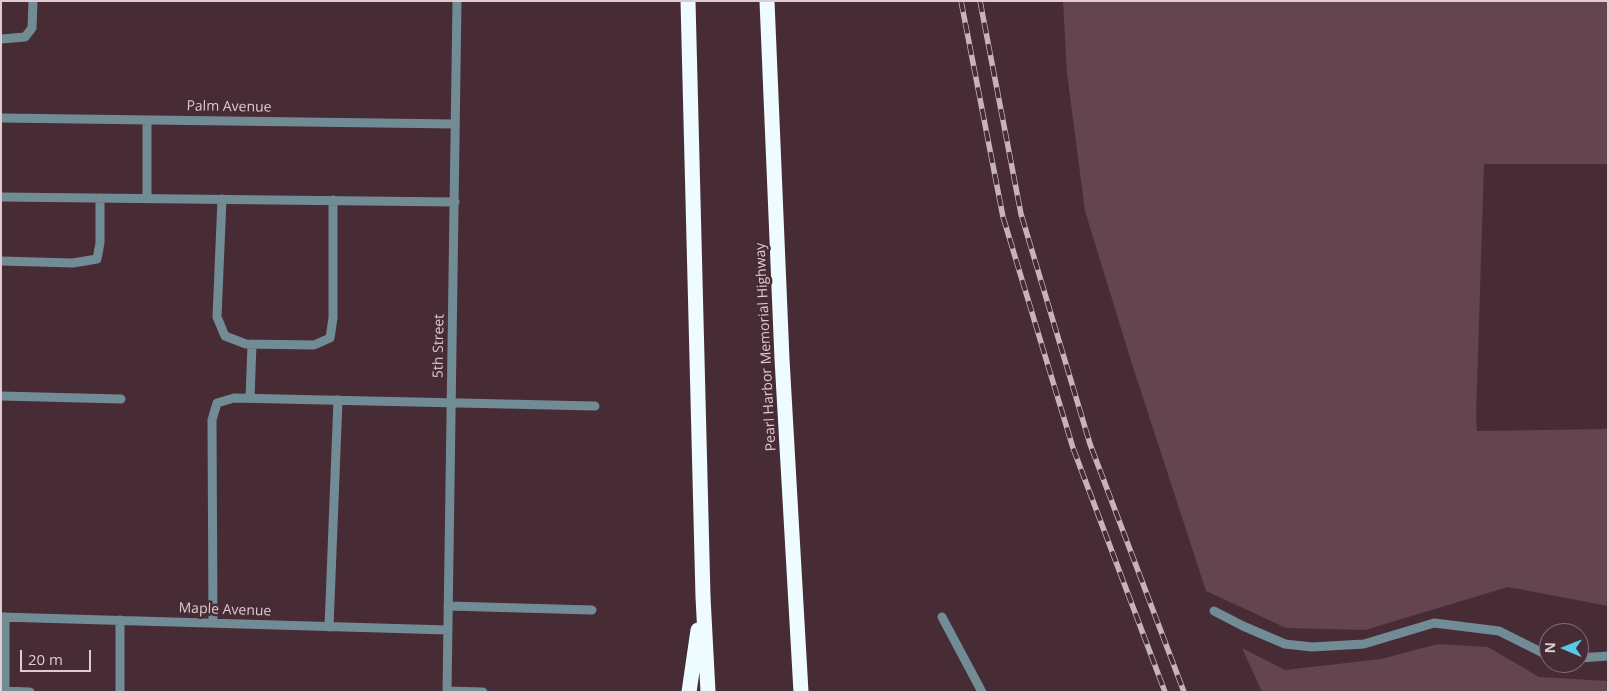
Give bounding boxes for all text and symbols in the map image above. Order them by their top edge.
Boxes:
street label: Palm Avenue [186,98,272,116]
street label: Pearl Harbor Memorial Highway [752,242,780,452]
street label: 5th Street [430,314,448,378]
street label: Maple Avenue [178,600,272,620]
north arrow [1539,623,1589,673]
scale bar [22,640,94,672]
text: N [1540,642,1559,654]
text: 20 m [28,649,63,669]

